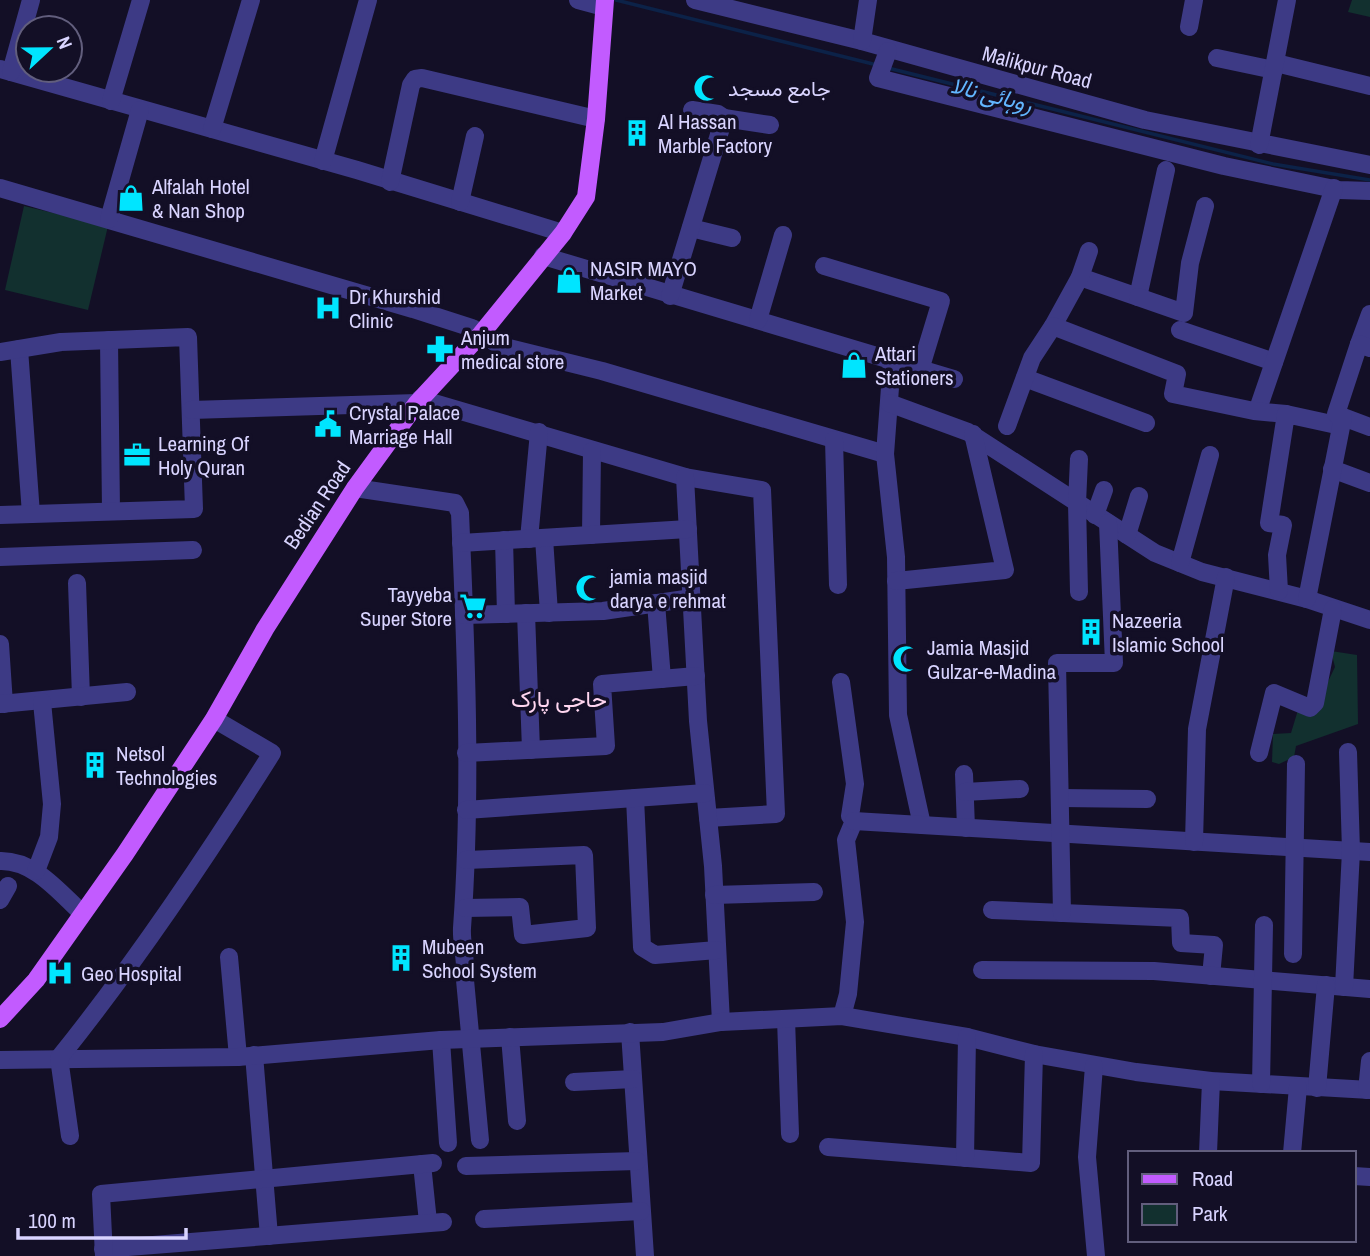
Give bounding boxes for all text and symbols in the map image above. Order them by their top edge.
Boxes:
north arrow [14,14,84,84]
text: N [51,33,79,53]
street label: Malikpur Road [979,39,1095,95]
water label: روہائی نالا [948,69,1036,119]
mosque icon: جامع مسجد [692,73,722,103]
place label: جامع مسجد [728,74,831,103]
place label: Al Hassan Marble Factory [657,107,772,160]
building icon: Al Hassan Marble Factory [622,118,652,148]
place label: Alfalah Hotel & Nan Shop [151,172,250,225]
shop icon: Alfalah Hotel & Nan Shop [116,183,146,213]
place label: NASIR MAYO Market [590,254,697,307]
shop icon: NASIR MAYO Market [554,265,584,295]
place label: Dr Khurshid Clinic [349,282,441,335]
hospital icon: Dr Khurshid Clinic [313,293,343,323]
place label: Anjum medical store [460,323,564,376]
pharmacy icon: Anjum medical store [425,334,455,364]
place label: Attari Stationers [874,339,954,392]
shop icon: Attari Stationers [839,350,869,380]
place label: Crystal Palace Marriage Hall [349,398,460,451]
public building icon: Crystal Palace Marriage Hall [313,409,343,439]
place label: Learning Of Holy Quran [158,429,249,482]
office icon: Learning Of Holy Quran [122,440,152,470]
street label: Bedian Road [277,455,357,555]
place label: jamia masjid darya e rehmat [609,562,726,615]
mosque icon: jamia masjid darya e rehmat [574,573,604,603]
place label: Tayyeba Super Store [360,580,452,633]
supermarket icon: Tayyeba Super Store [458,591,488,621]
place label: Nazeeria Islamic School [1112,606,1224,659]
building icon: Nazeeria Islamic School [1076,617,1106,647]
place label: Jamia Masjid Gulzar-e-Madina [927,633,1057,686]
mosque icon: Jamia Masjid Gulzar-e-Madina [891,644,921,674]
district label: حاجی پارک [511,683,607,715]
place label: Netsol Technologies [116,739,217,792]
building icon: Netsol Technologies [80,750,110,780]
place label: Mubeen School System [422,932,537,985]
building icon: Mubeen School System [386,943,416,973]
hospital icon: Geo Hospital [45,958,75,988]
place label: Geo Hospital [81,959,182,988]
legend [1128,1151,1356,1242]
text: Road [1192,1164,1233,1193]
scale bar [18,1196,186,1240]
text: Park [1192,1199,1228,1228]
text: 100 m [28,1206,76,1235]

